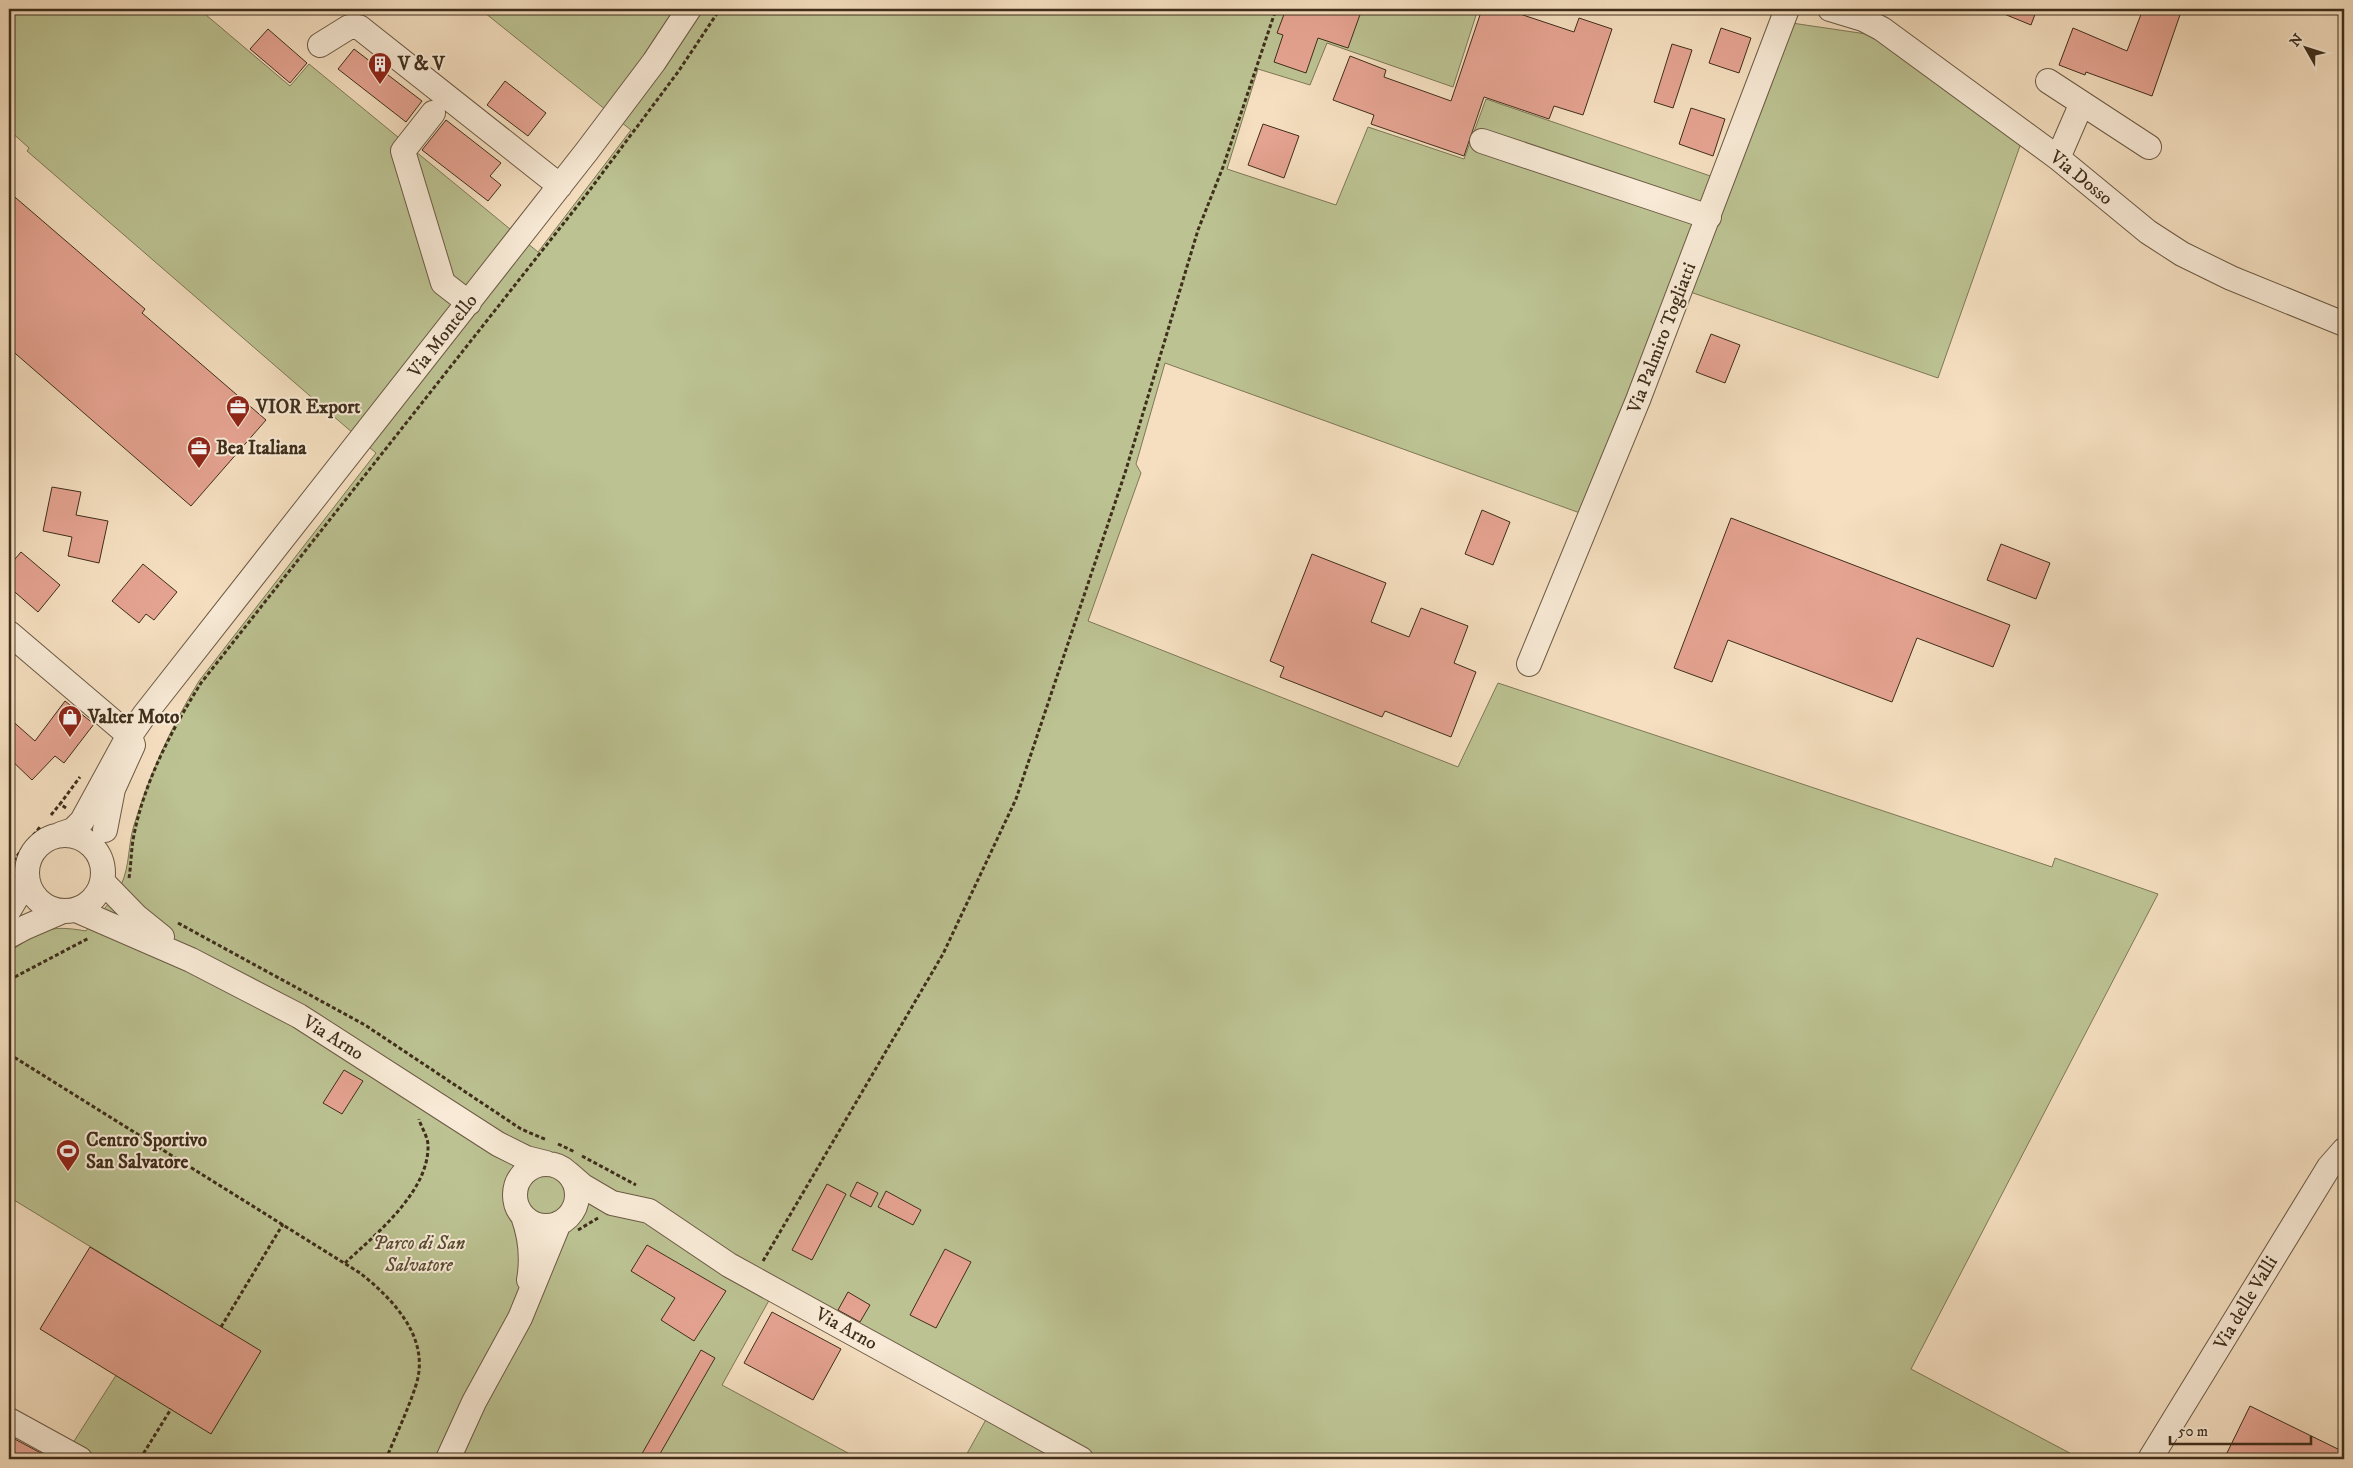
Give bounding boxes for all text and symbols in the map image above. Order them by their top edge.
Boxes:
north arrow [2280,22,2330,72]
text: N [2286,30,2308,51]
building icon: V & V [367,51,393,85]
place label: V & V [397,53,446,76]
street label: Via Dosso [2044,145,2117,210]
street label: Via Palmiro Togliatti [1622,259,1701,418]
street label: Via Montello [403,290,483,383]
office icon: VIOR Export [225,394,251,428]
place label: VIOR Export [255,396,361,419]
office icon: Bea Italiana [186,435,212,469]
place label: Bea Italiana [216,437,307,460]
shop icon: Valter Moto [57,704,83,738]
place label: Valter Moto [87,706,179,729]
street label: Via Arno [298,1010,368,1066]
place label: Centro Sportivo San Salvatore [86,1129,207,1174]
sports icon: Centro Sportivo San Salvatore [55,1138,81,1172]
park label: Parco di San Salvatore [373,1232,466,1277]
street label: Via delle Valli [2209,1252,2283,1355]
street label: Via Arno [810,1302,881,1355]
scale bar [2170,1413,2312,1445]
text: 50 m [2178,1422,2208,1441]

